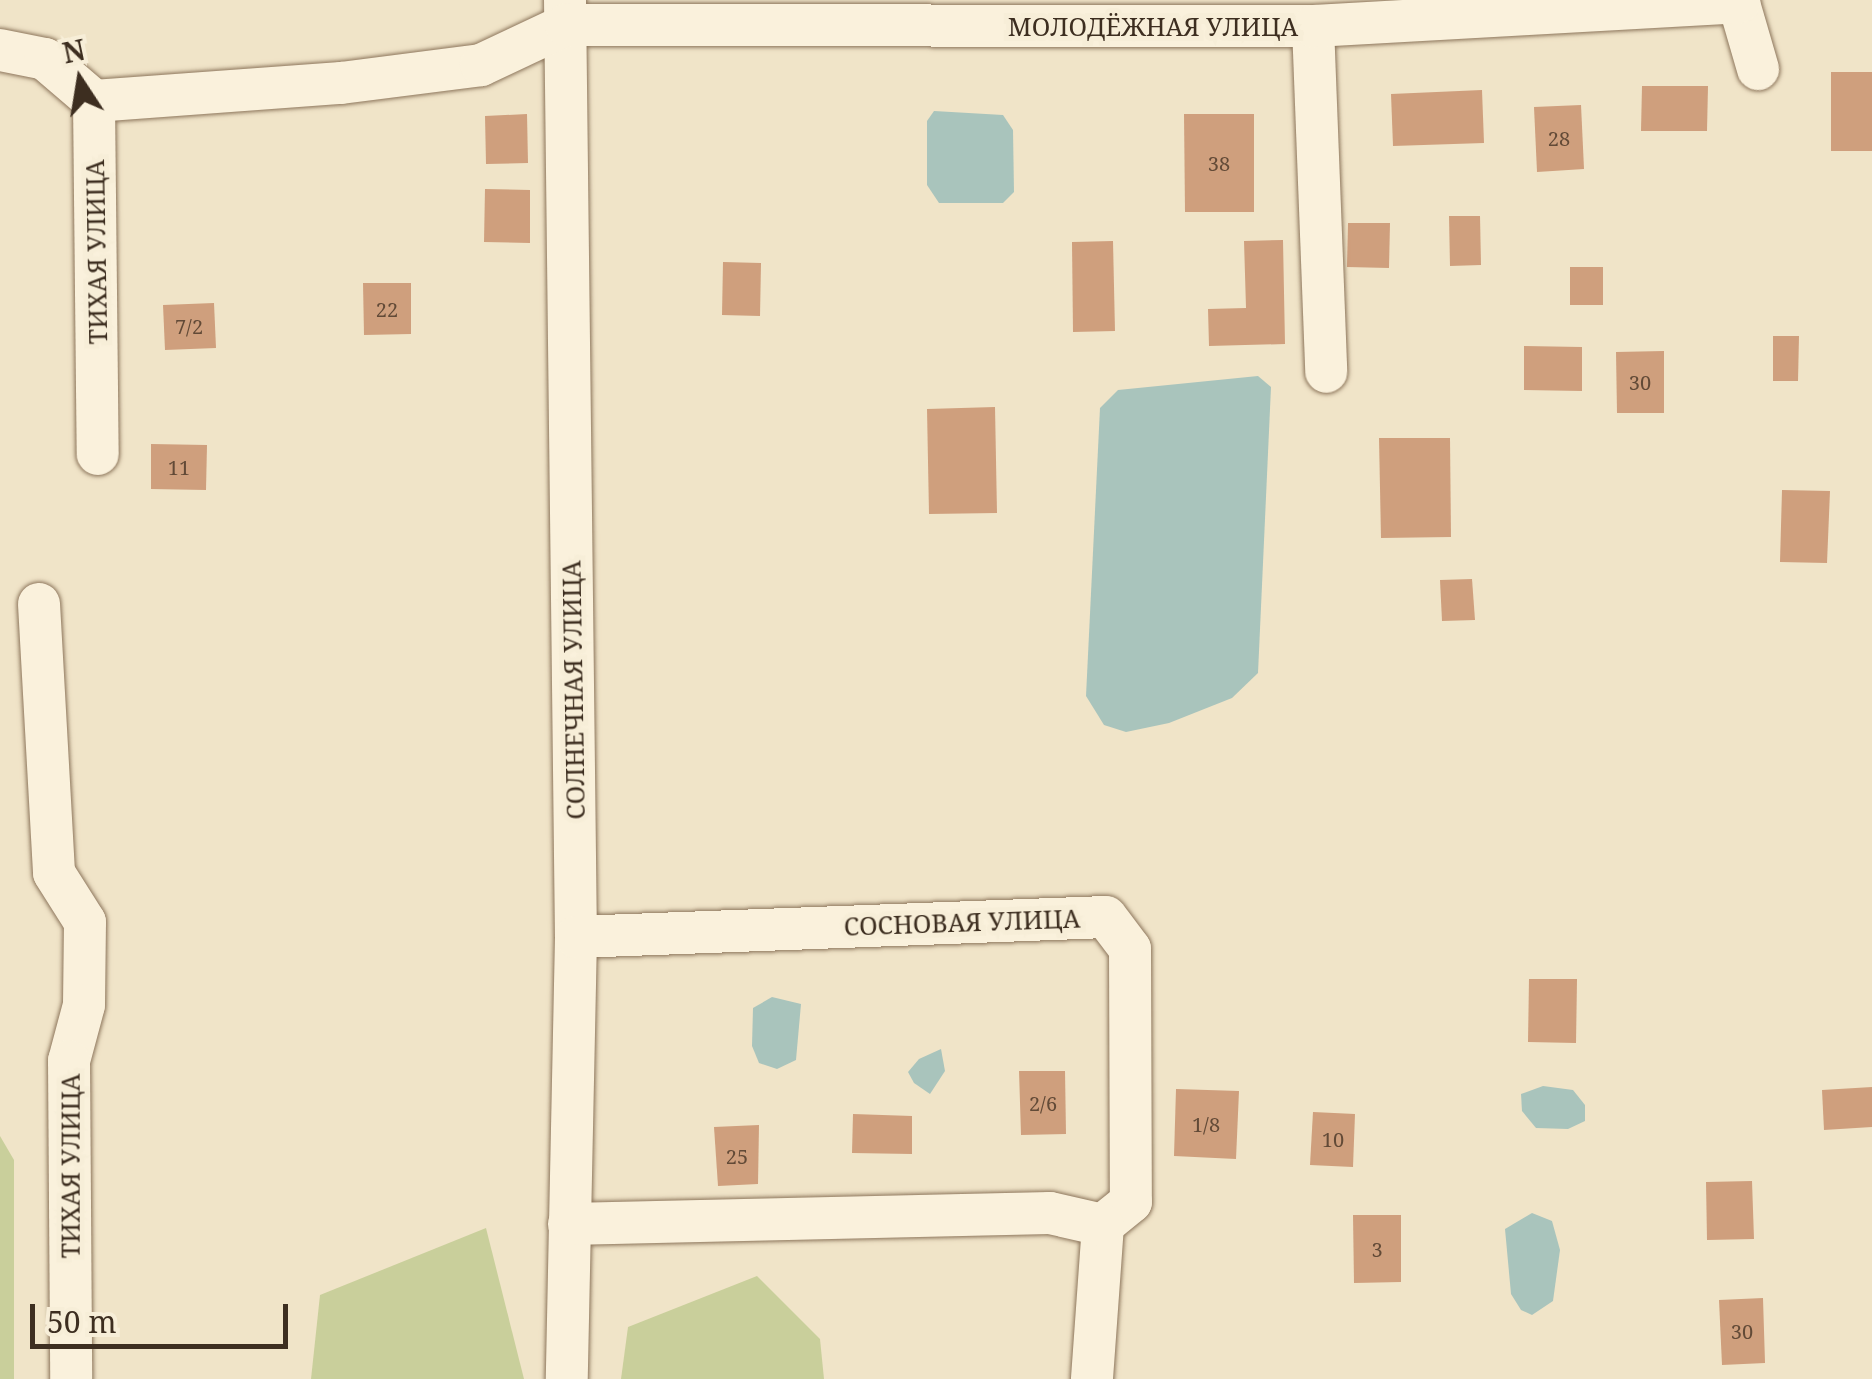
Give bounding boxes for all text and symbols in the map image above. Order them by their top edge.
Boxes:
street label: МОЛОДЁЖНАЯ УЛИЦА [1008,11,1298,41]
north arrow [30,30,130,130]
text: N [59,30,89,72]
house number: 28 [1548,126,1570,150]
house number: 38 [1208,151,1230,175]
street label: ТИХАЯ УЛИЦА [79,159,113,345]
house number: 22 [376,297,398,321]
house number: 7/2 [175,314,203,338]
house number: 30 [1629,370,1651,394]
house number: 11 [168,455,190,479]
street label: СОЛНЕЧНАЯ УЛИЦА [556,560,590,820]
street label: СОСНОВАЯ УЛИЦА [843,903,1081,941]
street label: ТИХАЯ УЛИЦА [55,1074,85,1258]
house number: 2/6 [1029,1091,1057,1115]
house number: 1/8 [1192,1112,1220,1136]
house number: 10 [1322,1127,1344,1151]
house number: 25 [726,1144,748,1168]
house number: 3 [1371,1237,1383,1261]
scale bar [35,1284,292,1346]
text: 50 m [47,1301,117,1342]
house number: 30 [1731,1319,1753,1343]

